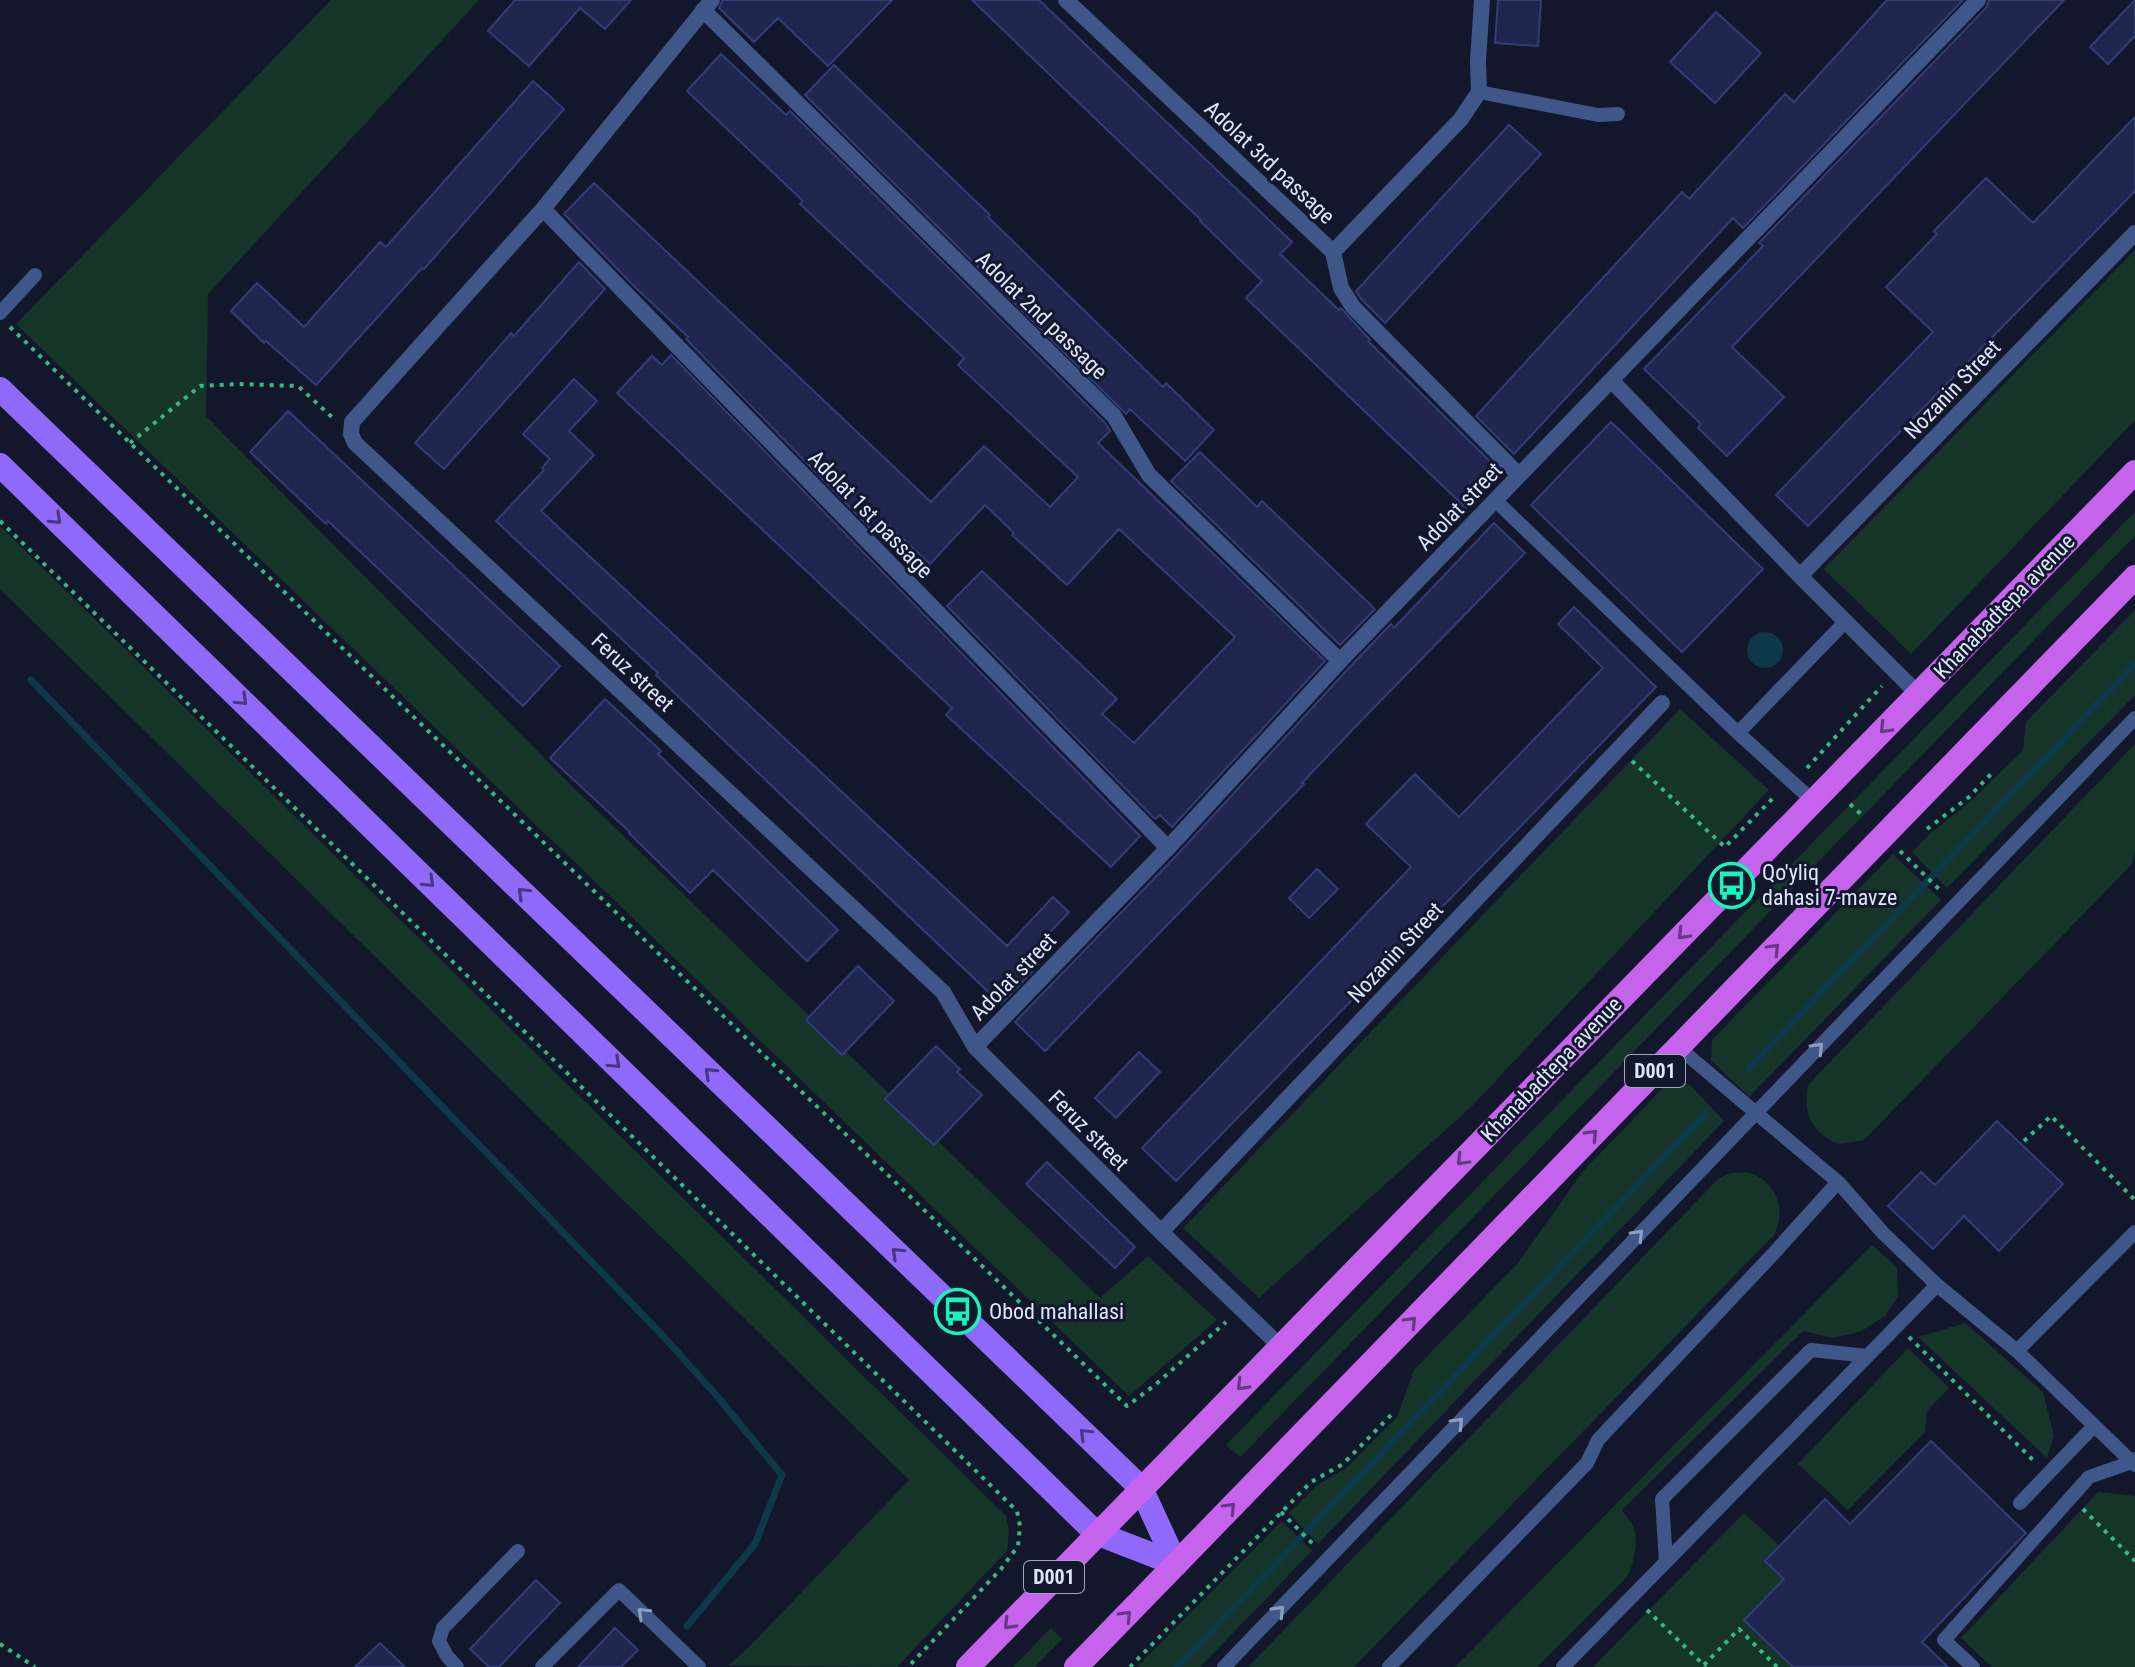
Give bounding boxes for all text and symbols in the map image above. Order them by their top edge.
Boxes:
street label: Adolat 3rd passage [1200,96,1340,229]
street label: Adolat 2nd passage [971,246,1112,384]
street label: Nozanin Street [1899,335,2006,444]
street label: Adolat 1st passage [804,445,938,583]
street label: Adolat street [1411,457,1507,555]
one-way arrow [47,510,61,524]
street label: Khanabadtepa avenue [1929,529,2080,684]
street label: Feruz street [587,628,679,717]
one-way arrow [233,691,247,706]
one-way arrow [1879,719,1894,733]
place label: Qo'yliq dahasi 7-mavze [1762,860,1897,910]
bus stop icon: Qo'yliq dahasi 7-mavze [1707,861,1755,909]
one-way arrow [420,872,434,887]
one-way arrow [518,887,532,902]
street label: Nozanin Street [1343,897,1448,1008]
one-way arrow [1678,925,1692,939]
street label: Adolat street [965,927,1061,1025]
one-way arrow [1765,944,1779,958]
street label: Khanabadtepa avenue [1476,992,1627,1147]
one-way arrow [1809,1043,1823,1057]
one-way arrow [606,1054,620,1068]
road number: D001 [1625,1055,1685,1087]
one-way arrow [705,1068,719,1082]
street label: Feruz street [1043,1085,1134,1176]
one-way arrow [1583,1130,1598,1144]
one-way arrow [1457,1151,1471,1165]
one-way arrow [1629,1230,1643,1244]
one-way arrow [892,1249,907,1263]
bus stop icon: Obod mahallasi [934,1287,982,1335]
place label: Obod mahallasi [989,1299,1124,1324]
one-way arrow [1402,1317,1416,1331]
one-way arrow [1237,1376,1251,1390]
one-way arrow [1449,1418,1464,1432]
one-way arrow [1080,1428,1094,1443]
one-way arrow [1221,1503,1235,1517]
road number: D001 [1024,1561,1084,1593]
one-way arrow [1269,1606,1284,1620]
one-way arrow [638,1608,652,1622]
one-way arrow [1117,1611,1131,1625]
one-way arrow [1004,1615,1018,1629]

